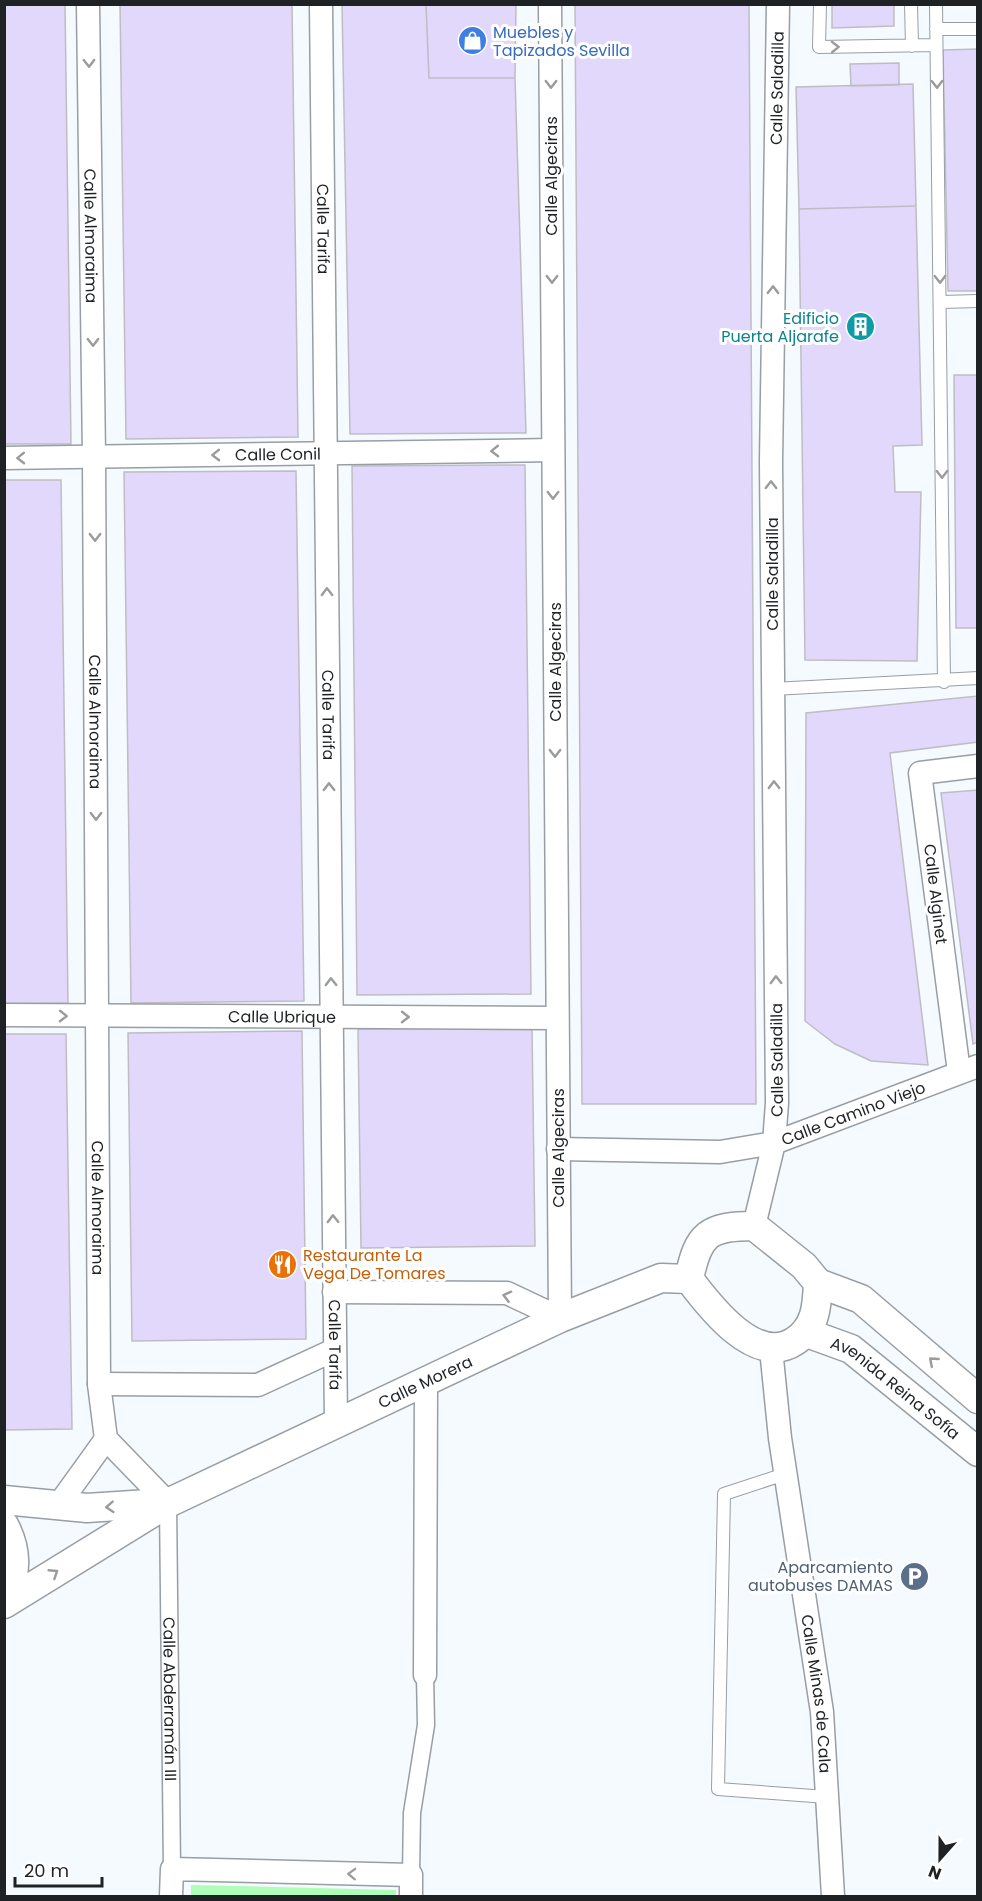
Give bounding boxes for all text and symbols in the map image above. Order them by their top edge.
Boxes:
place label: Muebles y Tapizados Sevilla [493,21,630,62]
shop icon: Muebles y Tapizados Sevilla [456,25,488,57]
street label: Calle Saladilla [765,31,790,145]
one-way arrow [831,41,840,53]
one-way arrow [83,58,95,67]
one-way arrow [545,79,557,88]
one-way arrow [930,79,943,88]
street label: Calle Algeciras [540,116,563,236]
street label: Calle Almoraima [78,168,103,304]
street label: Calle Tarifa [311,183,335,274]
one-way arrow [546,274,558,283]
one-way arrow [934,274,947,283]
one-way arrow [767,285,780,294]
place label: Edificio Puerta Aljarafe [721,307,839,348]
building icon: Edificio Puerta Aljarafe [844,311,876,343]
one-way arrow [87,337,99,346]
street label: Calle Conil [235,442,321,467]
one-way arrow [490,445,499,457]
one-way arrow [211,449,220,461]
one-way arrow [16,452,25,464]
one-way arrow [935,469,948,478]
one-way arrow [765,480,777,489]
one-way arrow [547,490,559,499]
street label: Calle Saladilla [761,517,784,631]
one-way arrow [89,532,101,541]
one-way arrow [321,587,333,596]
street label: Calle Algeciras [544,602,567,722]
street label: Calle Almoraima [83,655,107,789]
street label: Calle Tarifa [316,669,340,760]
one-way arrow [549,748,561,757]
one-way arrow [767,780,780,789]
one-way arrow [323,782,335,791]
one-way arrow [90,811,102,820]
street label: Calle Alginet [918,843,953,946]
one-way arrow [770,975,782,984]
one-way arrow [325,977,337,986]
street label: Calle Saladilla [765,1003,789,1118]
street label: Calle Ubrique [228,1005,336,1029]
one-way arrow [58,1010,67,1022]
one-way arrow [400,1011,409,1023]
street label: Calle Camino Viejo [778,1076,929,1151]
street label: Calle Algeciras [547,1088,570,1208]
street label: Calle Almoraima [86,1141,109,1275]
one-way arrow [327,1214,339,1223]
place label: Restaurante La Vega De Tomares [303,1244,446,1285]
restaurant icon: Restaurante La Vega De Tomares [266,1248,298,1280]
one-way arrow [502,1290,512,1303]
street label: Calle Tarifa [323,1299,347,1390]
street label: Avenida Reina Sofía [827,1331,965,1445]
street label: Calle Morera [374,1350,476,1414]
one-way arrow [929,1357,940,1368]
one-way arrow [105,1500,114,1513]
place label: Aparcamiento autobuses DAMAS [748,1556,893,1597]
parking icon: Aparcamiento autobuses DAMAS [898,1560,930,1592]
one-way arrow [47,1569,58,1580]
street label: Calle Minas de Cala [795,1613,837,1774]
street label: Calle Abderramán III [157,1617,182,1781]
north arrow [910,1829,970,1889]
scale bar [15,1850,102,1888]
text: 20 m [24,1858,69,1883]
text: N [925,1860,945,1885]
one-way arrow [348,1867,357,1880]

